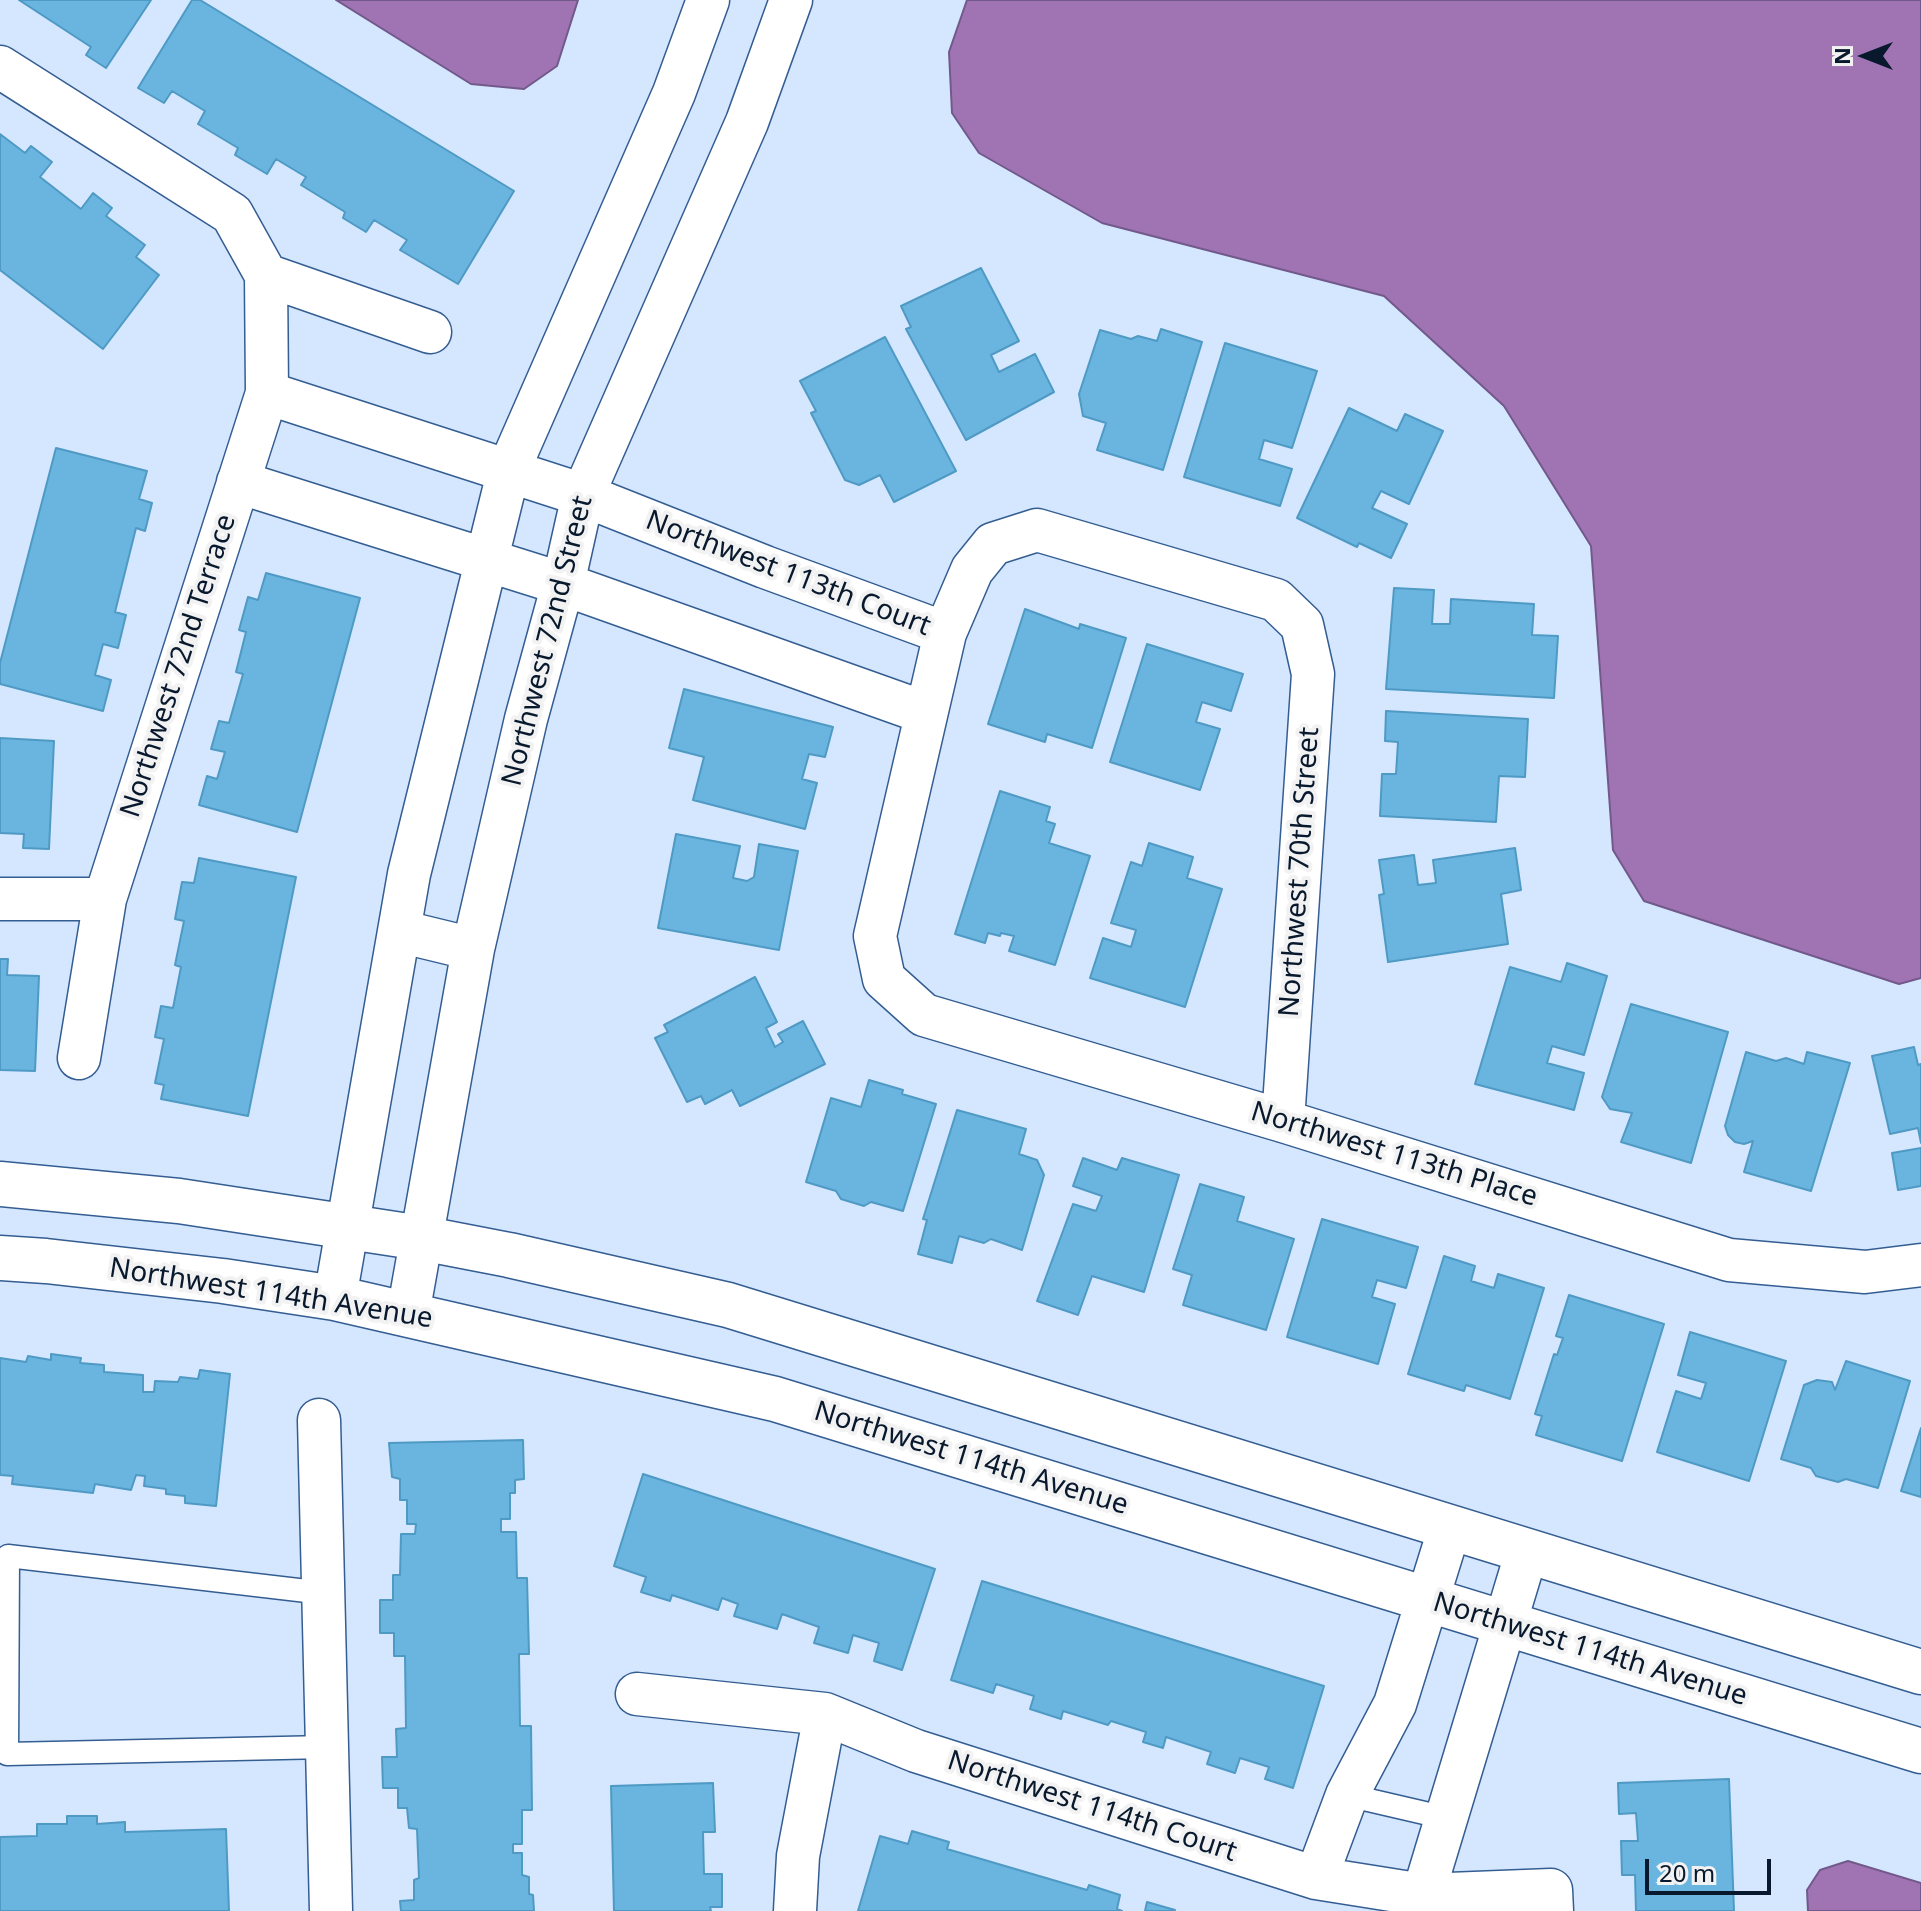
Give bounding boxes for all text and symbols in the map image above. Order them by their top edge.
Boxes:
north arrow [1825,16,1905,96]
text: N [1826,47,1856,65]
street label: Northwest 72nd Street [496,492,600,790]
street label: Northwest 113th Court [641,504,935,644]
street label: Northwest 72nd Terrace [114,510,244,822]
street label: Northwest 70th Street [1273,726,1327,1018]
street label: Northwest 113th Place [1247,1095,1541,1215]
street label: Northwest 114th Avenue [107,1252,435,1336]
street label: Northwest 114th Avenue [810,1395,1132,1523]
street label: Northwest 114th Avenue [1429,1586,1751,1714]
street label: Northwest 114th Court [943,1744,1241,1870]
scale bar [1649,1843,1775,1893]
text: 20 m [1659,1856,1715,1889]

